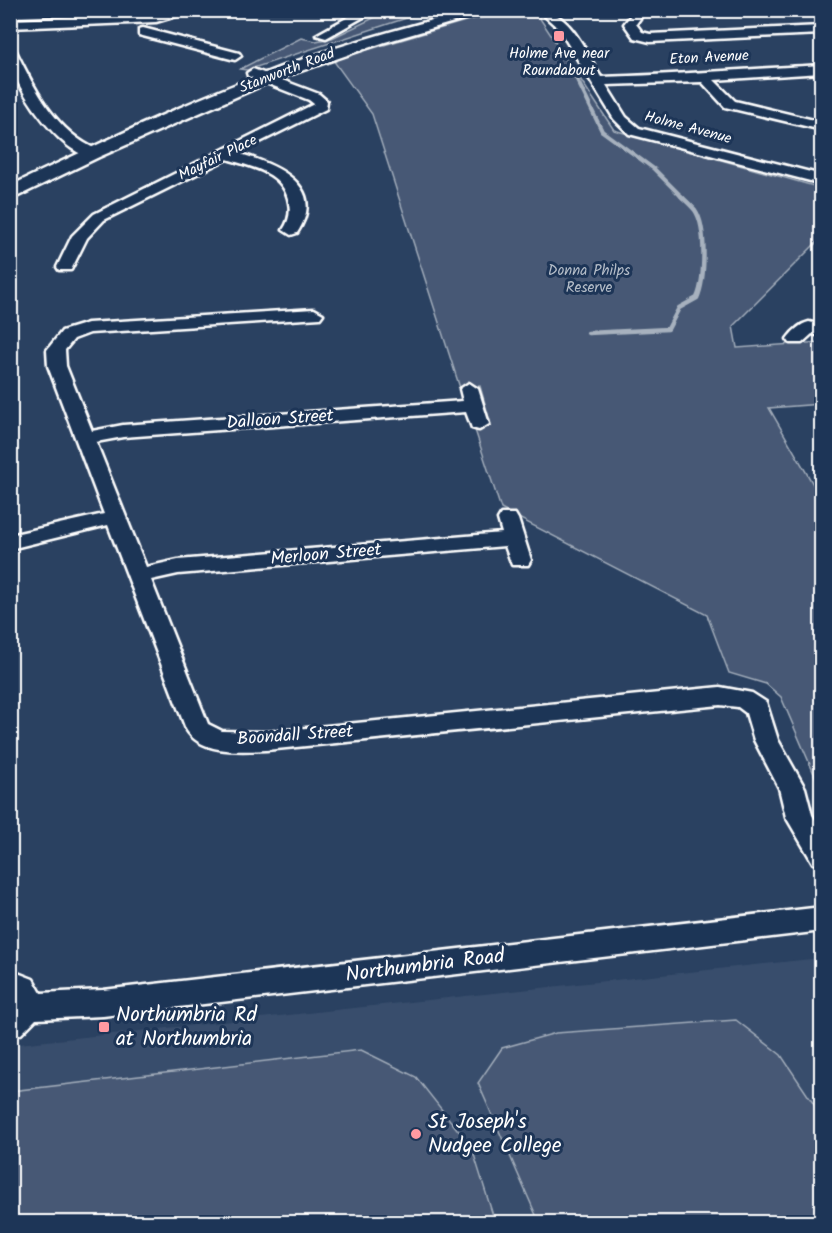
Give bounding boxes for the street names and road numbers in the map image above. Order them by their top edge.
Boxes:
street label: Stanworth Road [236,42,339,100]
street label: Eton Avenue [669,44,750,72]
street label: Holme Avenue [642,105,735,151]
street label: Mayfair Place [174,128,262,188]
street label: Dalloon Street [225,402,336,438]
street label: Merloon Street [269,536,384,574]
street label: Boondall Street [236,717,355,755]
street label: Northumbria Road [343,940,507,992]

